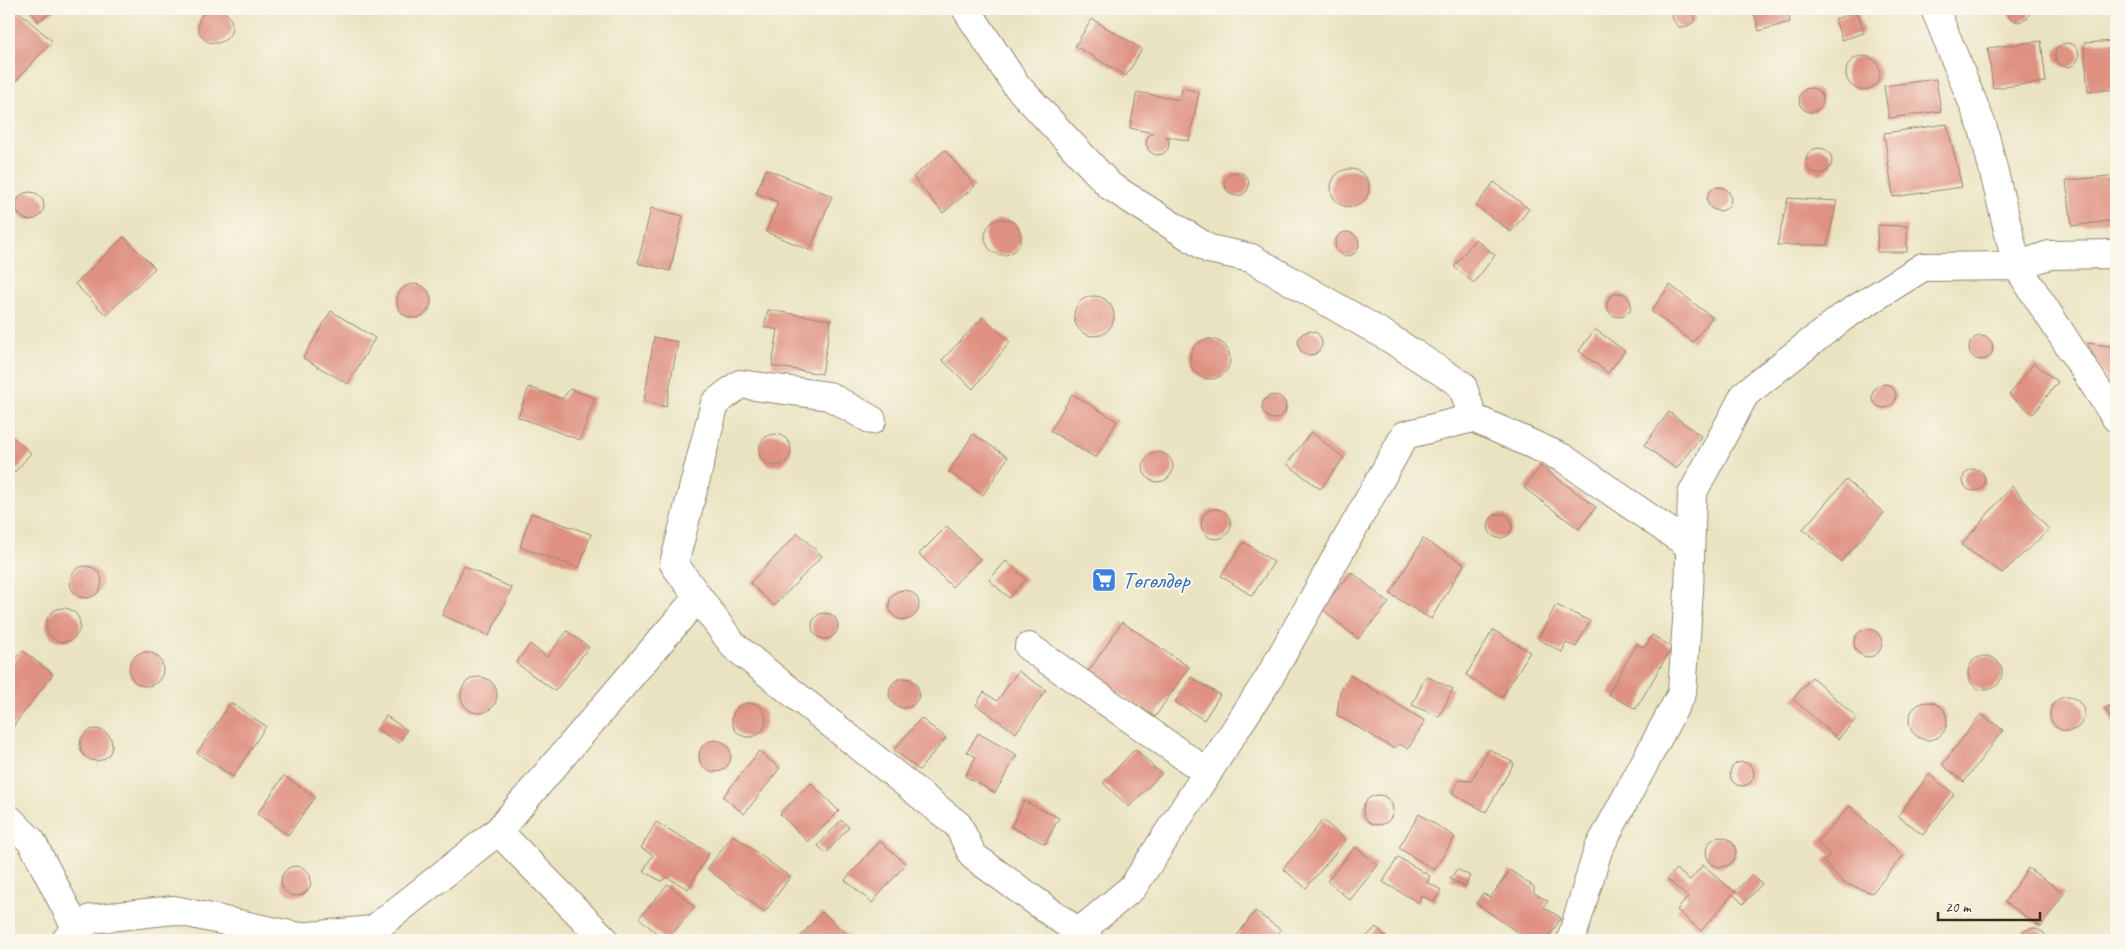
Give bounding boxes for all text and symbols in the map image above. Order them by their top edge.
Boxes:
place label: Төгөлдөр [1122,565,1191,595]
supermarket icon: Төгөлдөр [1091,567,1117,593]
scale bar [1938,889,2040,921]
text: 20 m [1945,898,1972,917]

